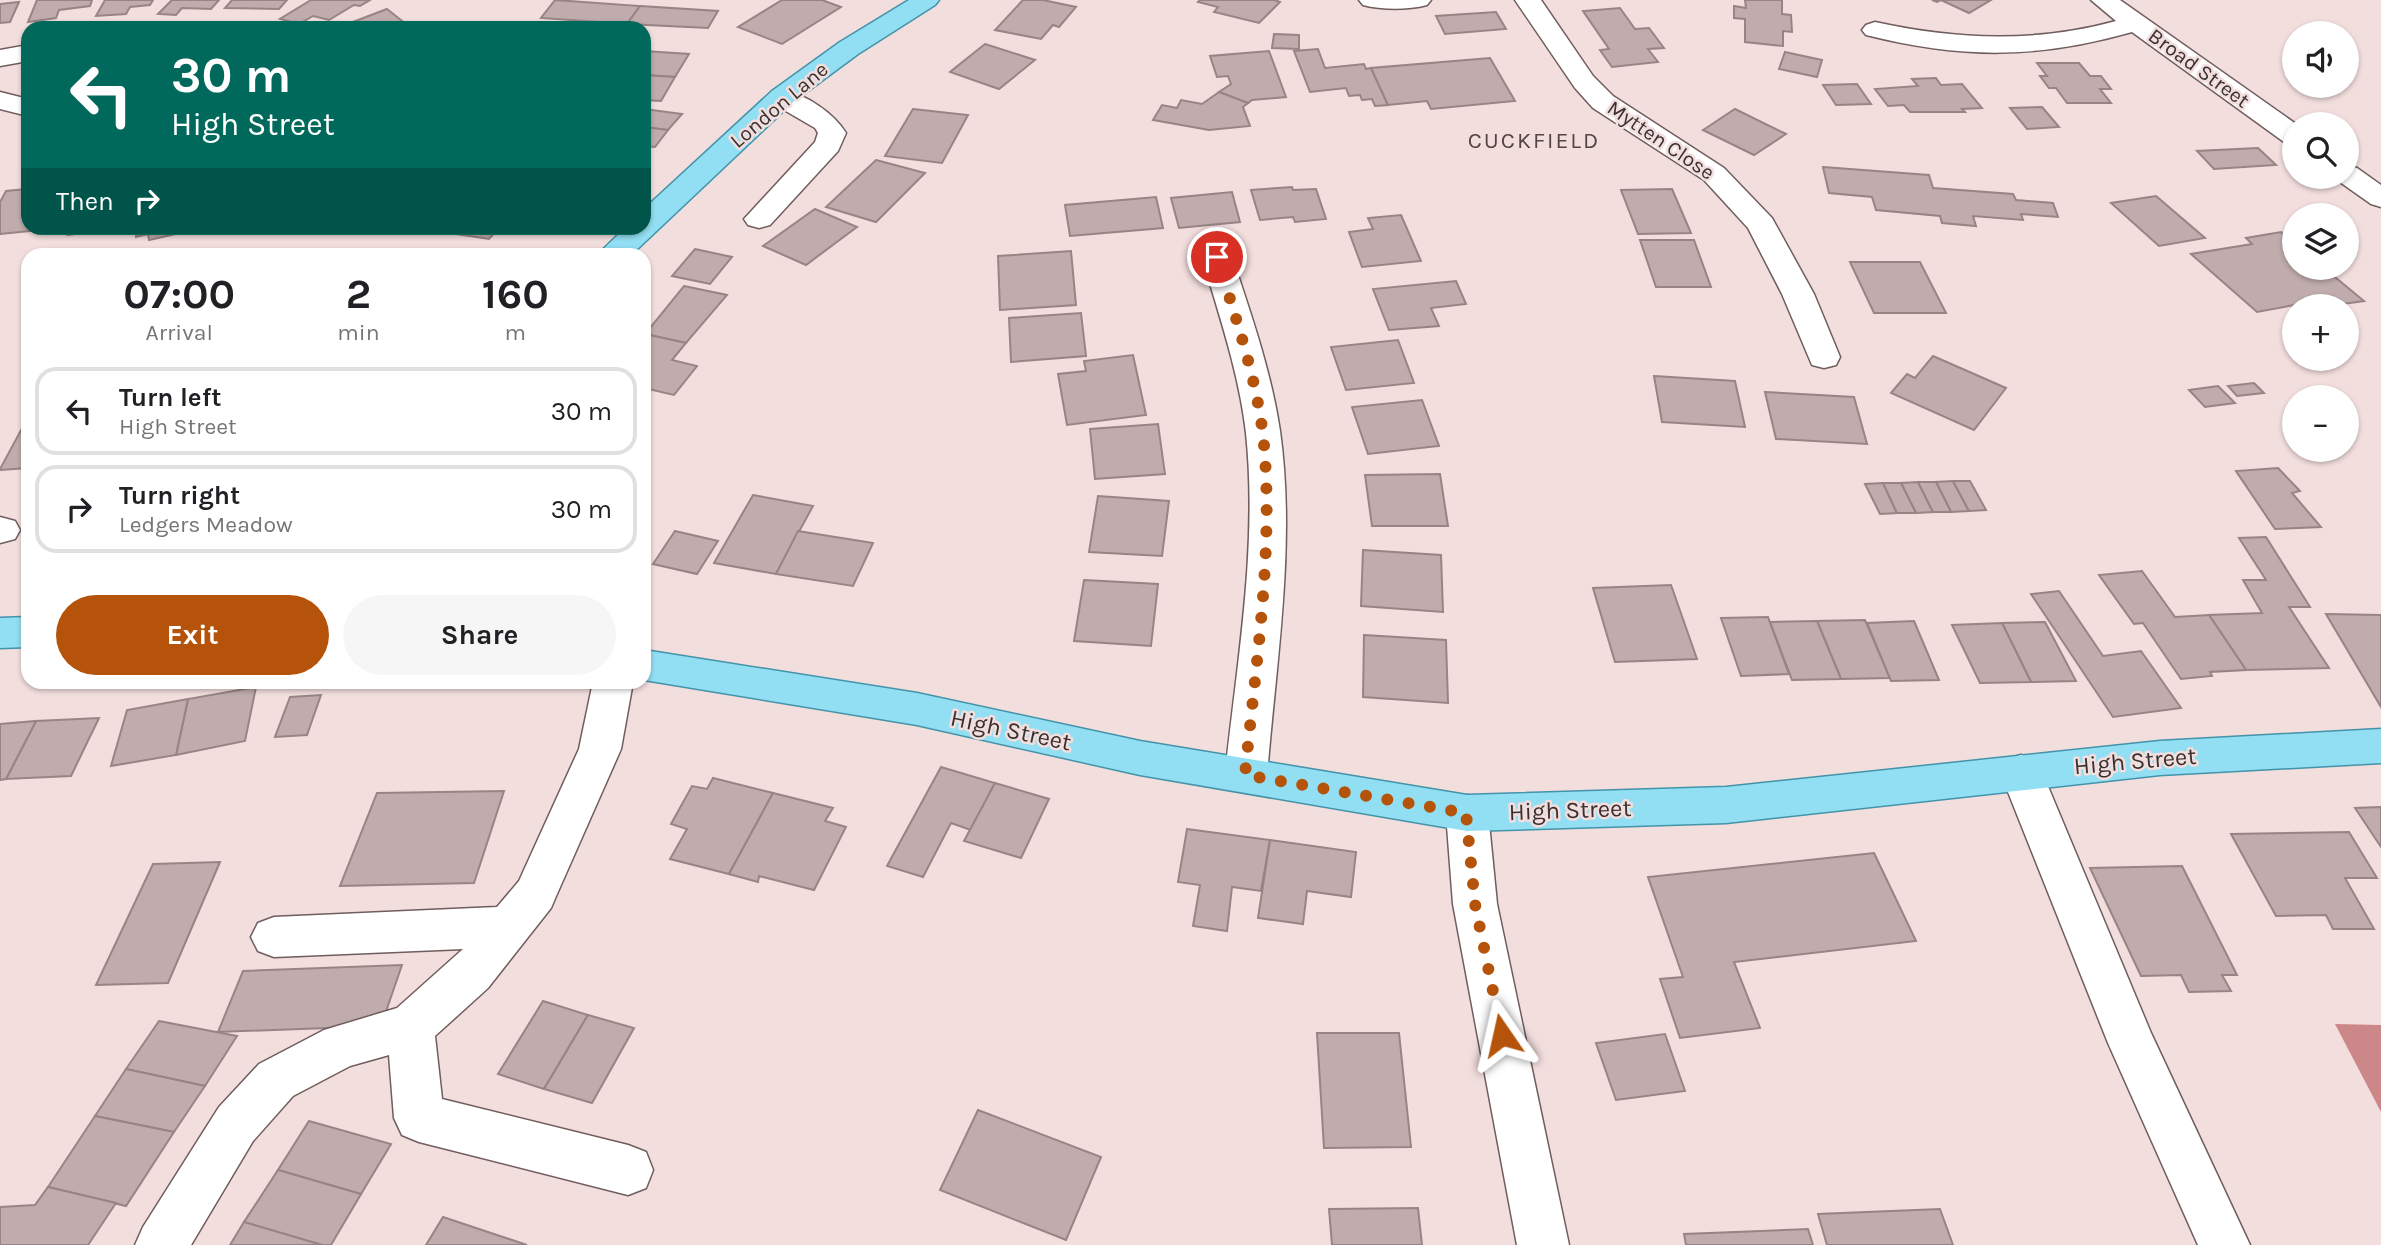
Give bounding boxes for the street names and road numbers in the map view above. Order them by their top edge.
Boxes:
street label: Broad Street [2144,23,2254,113]
street label: London Lane [725,57,833,153]
street label: Mytten Close [1603,95,1719,185]
street label: High Street [948,704,1074,756]
street label: High Street [2073,742,2197,780]
street label: High Street [1508,794,1632,826]

